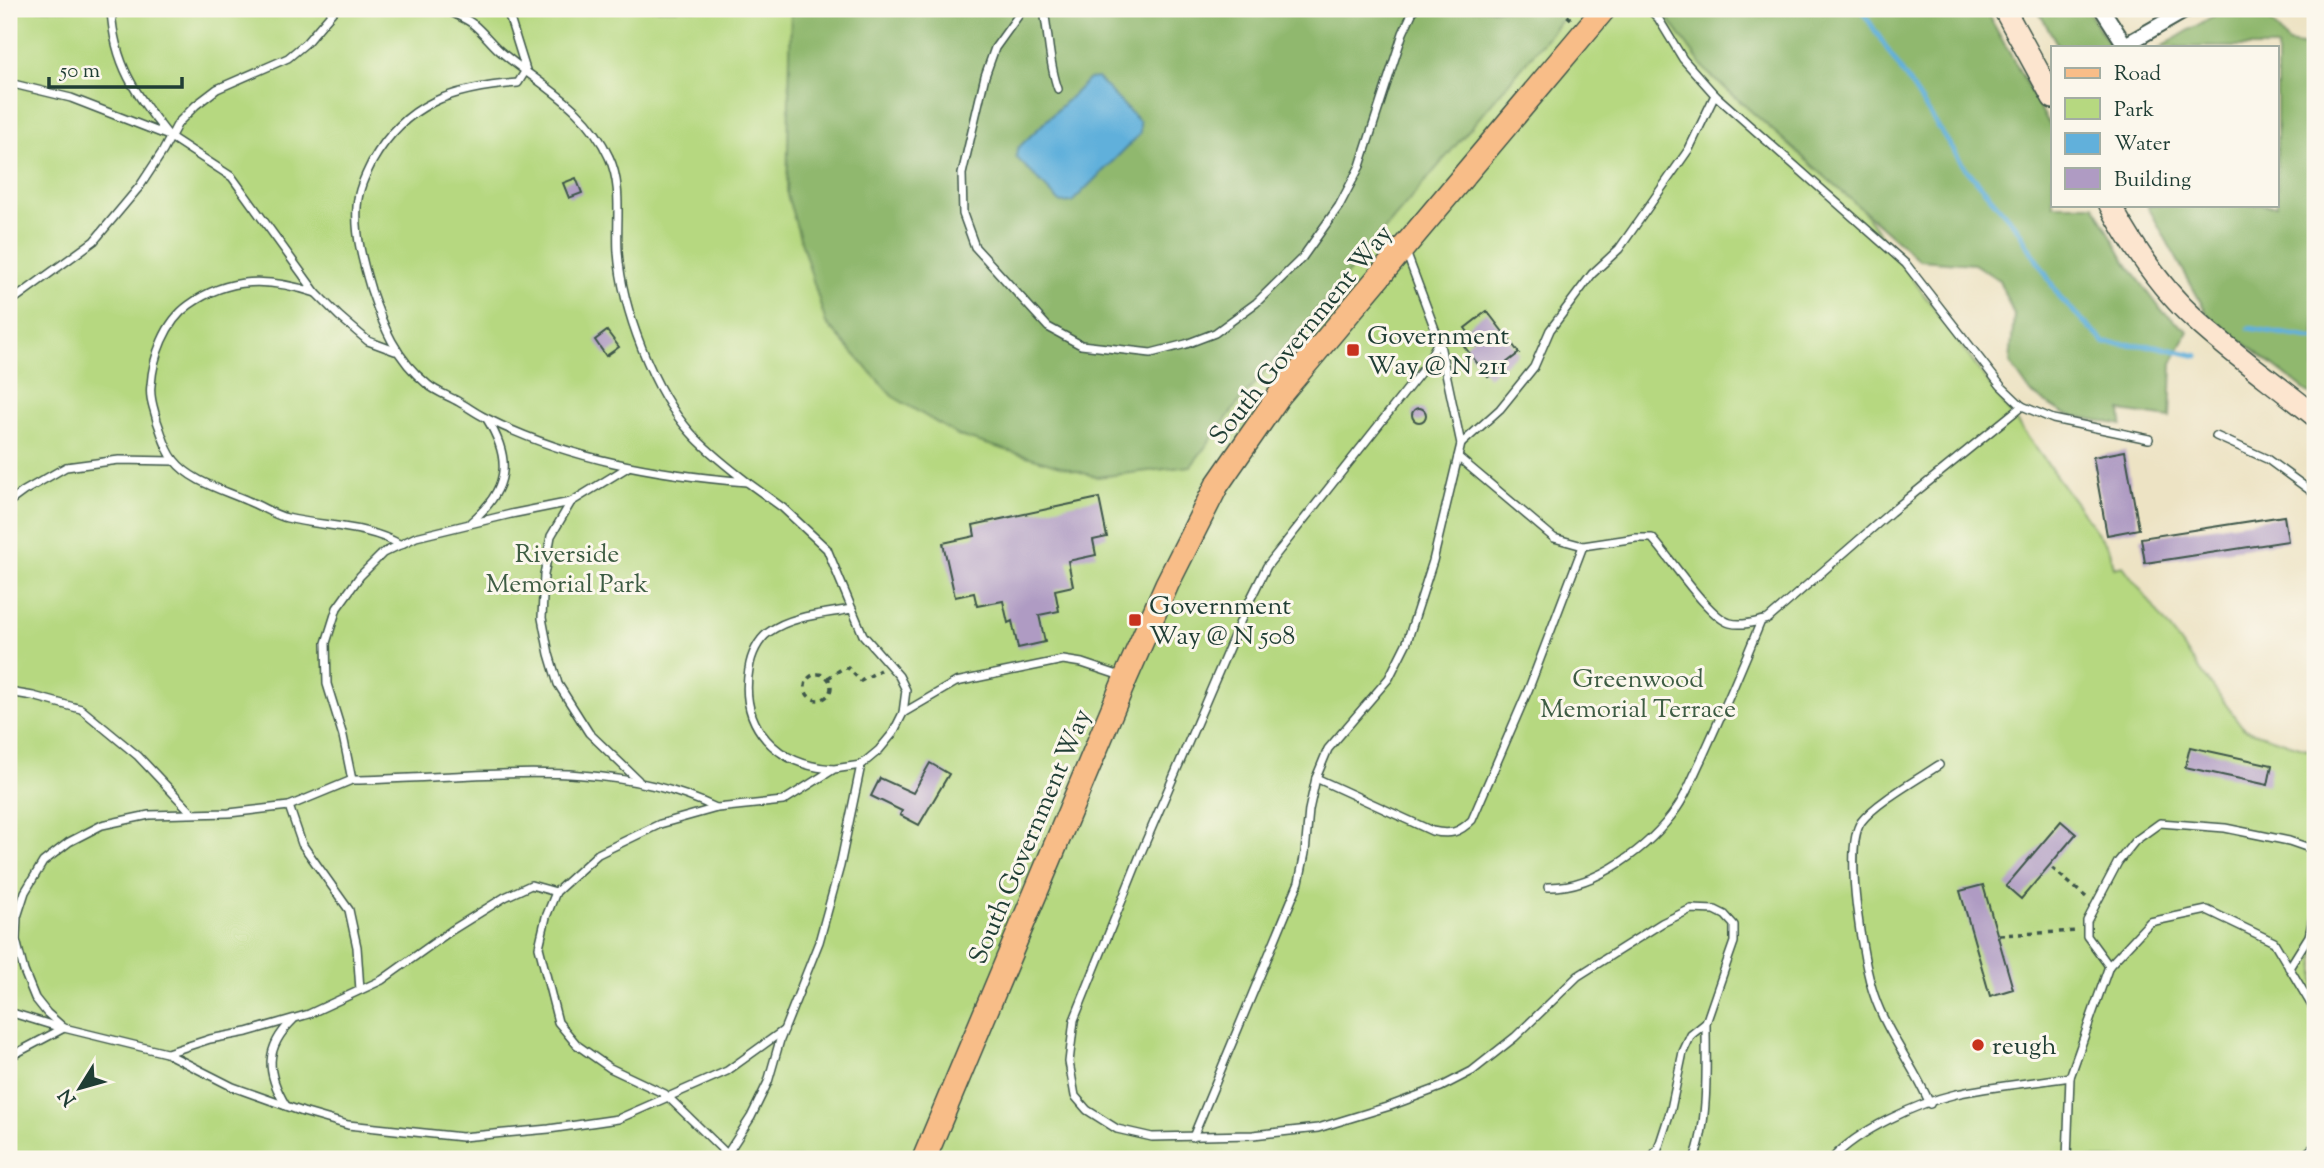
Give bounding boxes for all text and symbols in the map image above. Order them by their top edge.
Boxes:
scale bar [49,46,182,90]
legend [2051,46,2278,206]
text: 50 m [59,57,100,87]
text: Road [2114,60,2161,90]
text: Park [2114,96,2155,126]
text: Water [2114,130,2171,160]
text: Building [2114,166,2191,196]
street label: South Government Way [1201,217,1403,454]
place label: Government Way @ N 211 [1367,319,1509,386]
marker: Government Way @ N 211 [1345,342,1361,358]
park label: Riverside Memorial Park [486,537,648,604]
place label: Government Way @ N 508 [1149,589,1295,656]
marker: Government Way @ N 508 [1127,612,1143,628]
park label: Greenwood Memorial Terrace [1540,662,1736,729]
street label: South Government Way [961,704,1102,970]
place label: reugh [1992,1029,2057,1066]
marker: reugh [1970,1037,1986,1053]
north arrow [46,1052,116,1122]
text: N [53,1083,84,1111]

